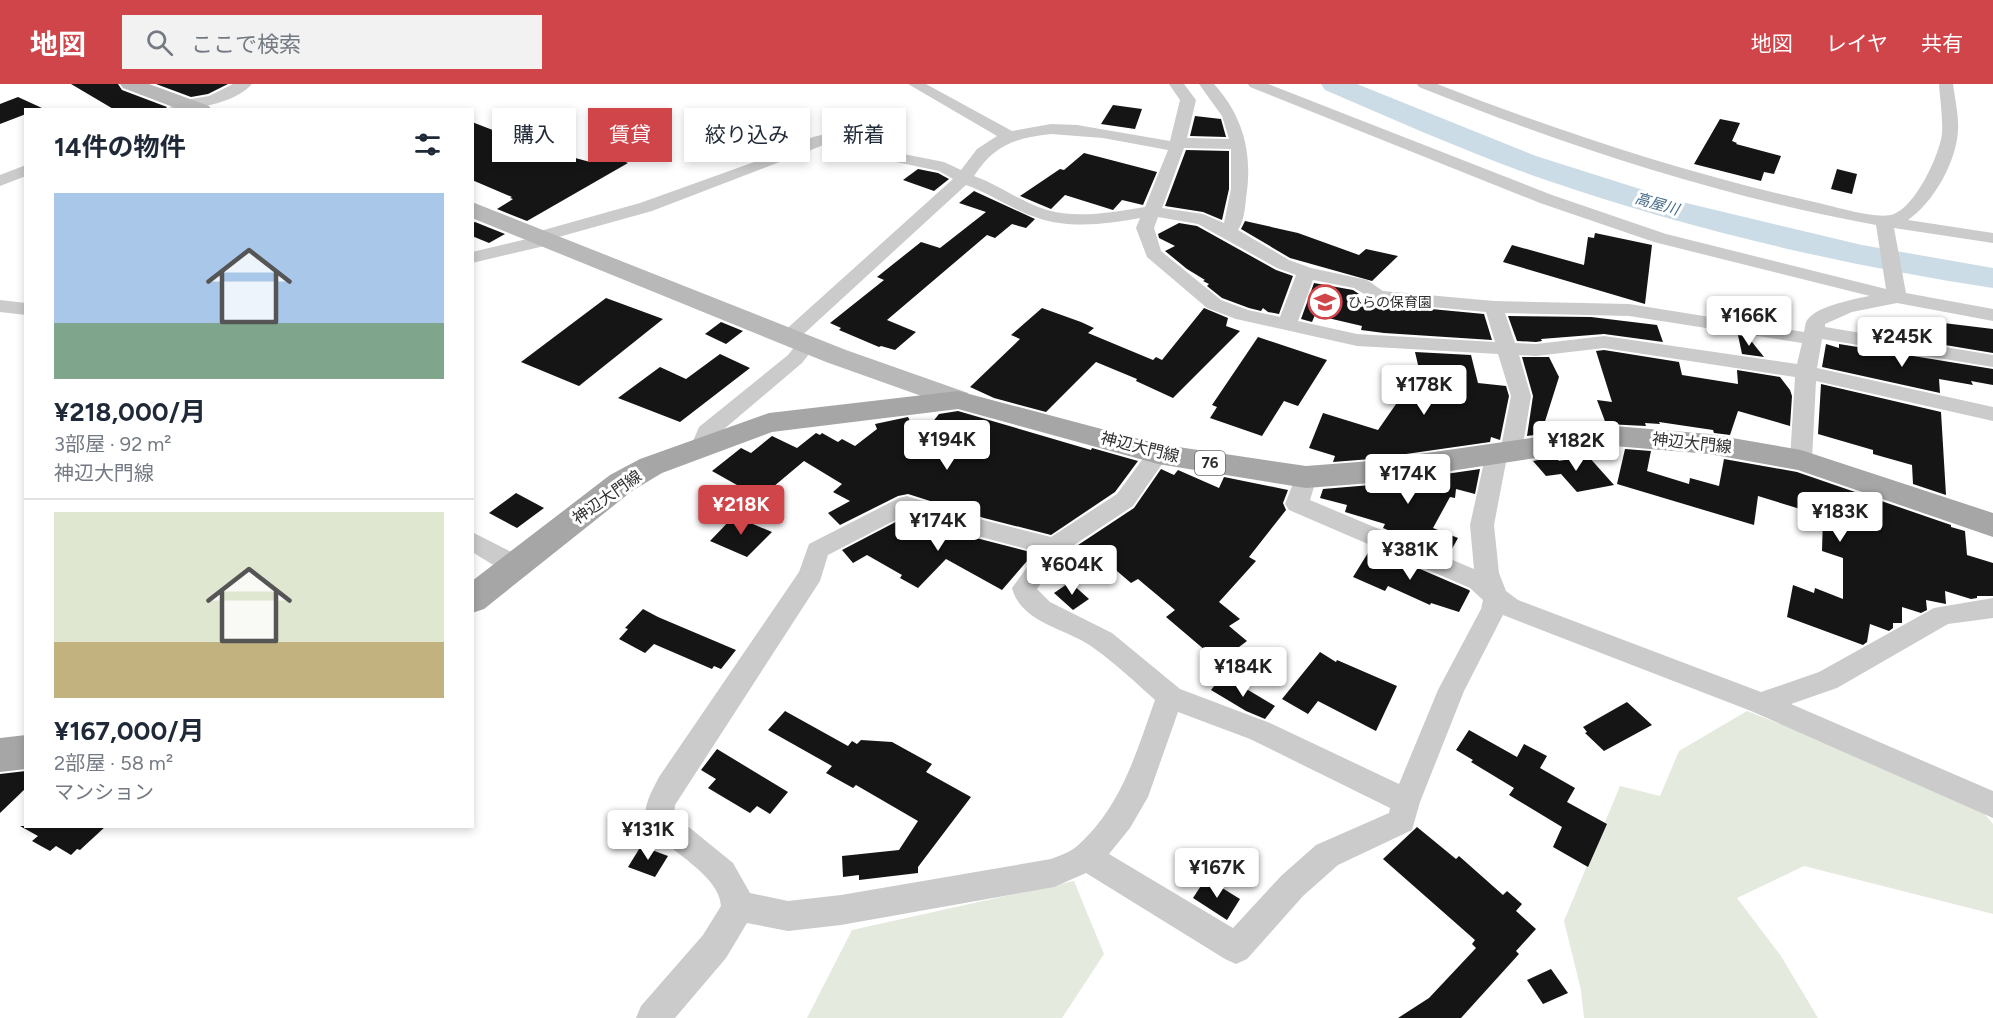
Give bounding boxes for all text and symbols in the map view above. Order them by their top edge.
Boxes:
search box [122,15,542,69]
icon: search [143,26,176,59]
text: 地図 [30,27,86,61]
text: ここで検索 [191,31,301,58]
text: 地図 [1751,31,1793,56]
text: レイヤ [1826,31,1888,56]
text: 共有 [1921,31,1963,56]
chip: 購入 [492,108,576,162]
chip: 賃貸 [588,108,672,162]
chip: 絞り込み [684,108,810,162]
chip: 新着 [822,108,906,162]
icon: filters [411,128,444,161]
text: 14件の物件 [54,131,185,163]
water label: 高屋川 [1633,189,1683,219]
icon: home [195,232,303,340]
school or university icon: ひらの保育園 [1307,284,1343,320]
place label: ひらの保育園 [1348,294,1432,311]
pin: ¥166K [1707,296,1791,347]
text: ¥166K [1721,303,1777,327]
pin: ¥245K [1860,317,1944,368]
text: ¥245K [1871,324,1933,348]
pin: ¥178K [1382,365,1466,416]
text: ¥178K [1395,372,1453,396]
text: ¥218,000/月 [54,396,206,428]
pin: ¥194K [905,420,989,471]
pin: ¥182K [1534,421,1618,472]
text: ¥194K [918,427,976,451]
street label: 神辺大門線 [1099,428,1181,466]
text: ¥182K [1547,428,1605,452]
street label: 神辺大門線 [1651,429,1733,457]
text: 3部屋 · 92 m² [54,432,172,456]
road number: 76 [1195,451,1225,475]
pin: ¥174K [1366,454,1450,505]
text: 神辺大門線 [54,461,154,485]
text: ¥174K [1379,461,1437,485]
street label: 神辺大門線 [569,466,645,528]
pin: ¥218K [699,485,783,536]
text: ¥218K [712,492,770,516]
pin: ¥183K [1798,492,1882,543]
text: ¥183K [1811,499,1869,523]
pin: ¥174K [896,501,980,552]
text: ¥174K [909,508,967,532]
pin: ¥381K [1368,530,1452,581]
text: ¥381K [1381,537,1439,561]
pin: ¥604K [1030,545,1114,596]
icon: home [195,551,303,659]
text: ¥604K [1041,552,1103,576]
pin: ¥184K [1201,647,1285,698]
text: ¥184K [1214,654,1272,678]
text: ¥167,000/月 [54,715,204,747]
text: 2部屋 · 58 m² [54,751,173,775]
text: マンション [54,780,154,804]
pin: ¥131K [606,810,690,861]
text: ¥131K [621,817,675,841]
pin: ¥167K [1175,848,1259,899]
text: ¥167K [1189,855,1245,879]

